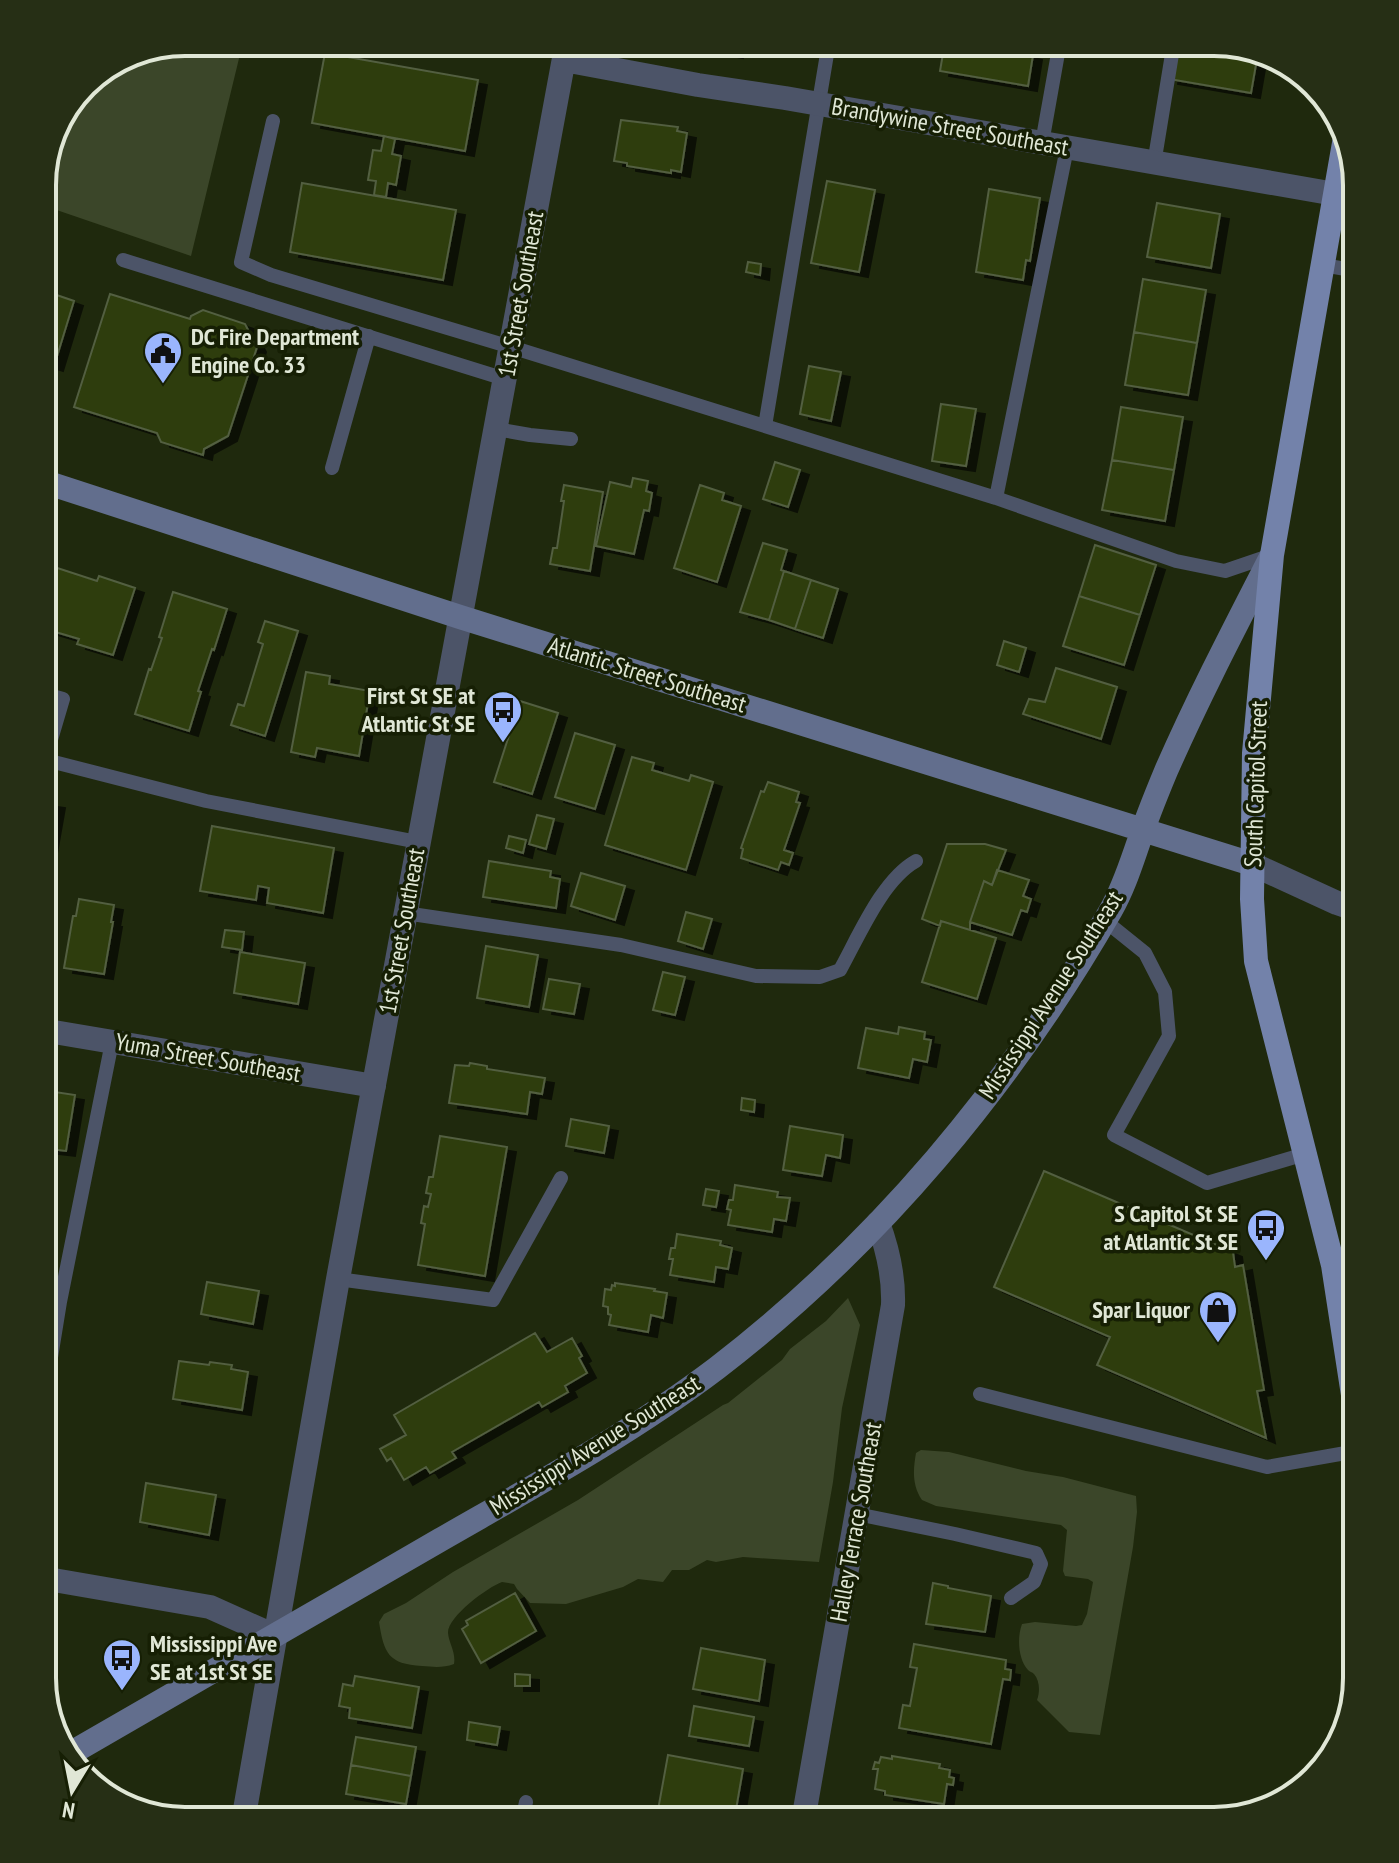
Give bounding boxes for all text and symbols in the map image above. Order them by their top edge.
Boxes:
street label: Brandywine Street Southeast [829,90,1071,163]
street label: 1st Street Southeast [491,208,550,379]
place label: DC Fire Department Engine Co. 33 [191,321,359,380]
public building icon: DC Fire Department Engine Co. 33 [142,330,184,385]
street label: Atlantic Street Southeast [544,630,750,720]
place label: First St SE at Atlantic St SE [361,680,475,739]
bus stop icon: First St SE at Atlantic St SE [482,689,524,744]
street label: South Capitol Street [1237,700,1274,868]
street label: 1st Street Southeast [372,845,431,1016]
street label: Mississippi Avenue Southeast [972,884,1130,1105]
street label: Yuma Street Southeast [113,1026,303,1089]
place label: S Capitol St SE at Atlantic St SE [1104,1198,1238,1257]
bus stop icon: S Capitol St SE at Atlantic St SE [1245,1207,1287,1262]
shop icon: Spar Liquor [1197,1289,1239,1344]
place label: Spar Liquor [1092,1294,1191,1325]
street label: Mississippi Avenue Southeast [484,1367,706,1522]
street label: Halley Terrace Southeast [823,1419,888,1624]
place label: Mississippi Ave SE at 1st St SE [150,1628,277,1687]
bus stop icon: Mississippi Ave SE at 1st St SE [101,1637,143,1692]
north arrow [32,1751,112,1831]
text: N [60,1796,77,1826]

